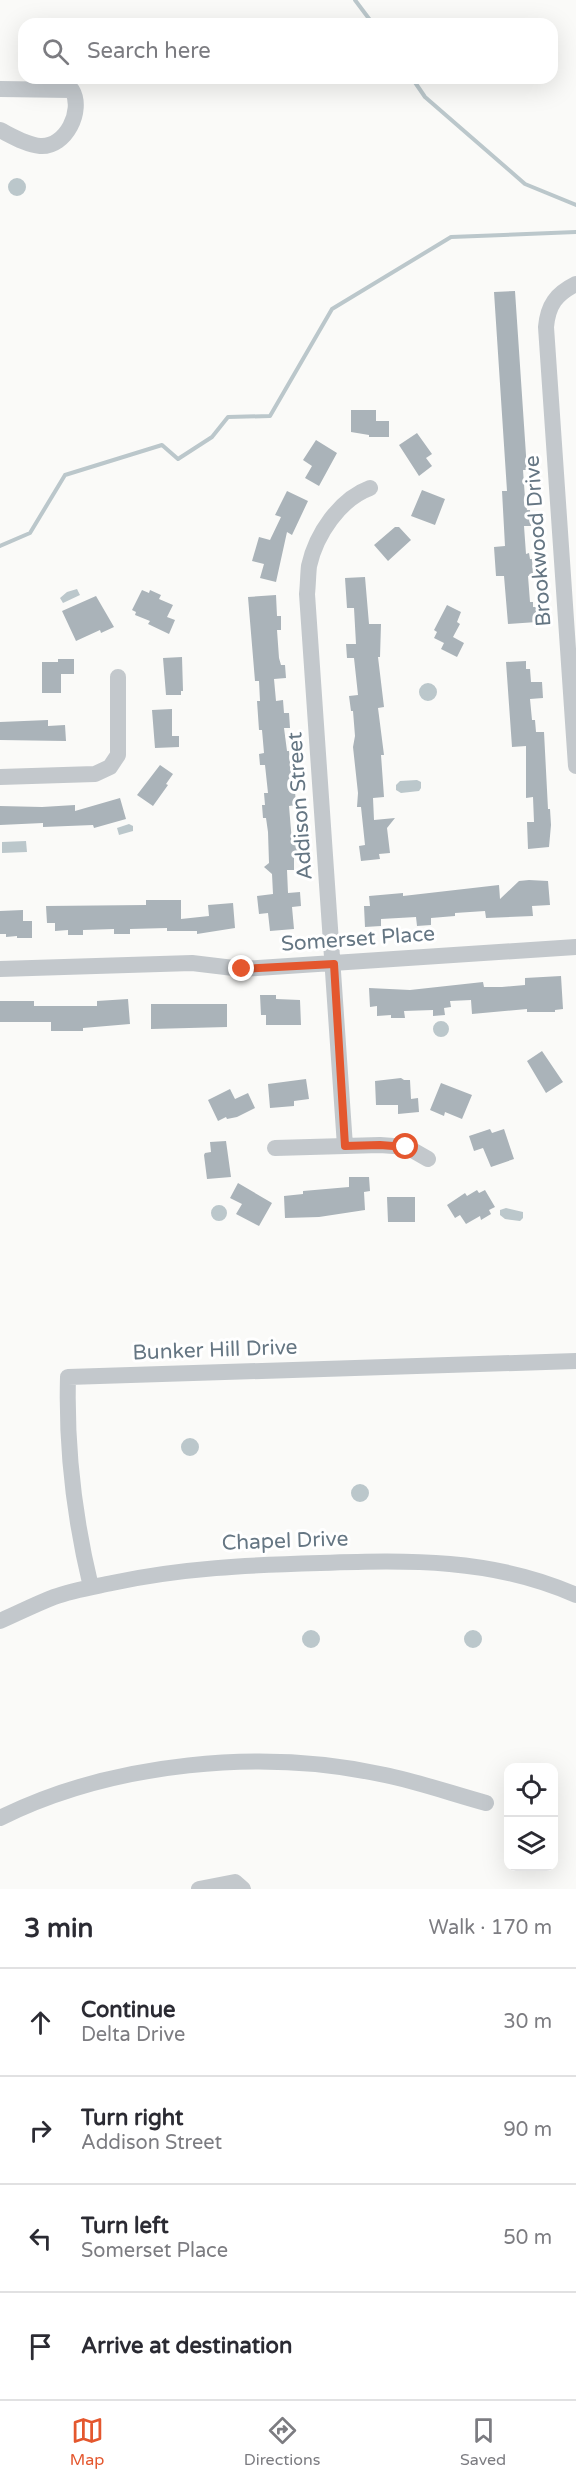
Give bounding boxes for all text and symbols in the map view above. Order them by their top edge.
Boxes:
search box [18,18,558,84]
icon: search [39,35,72,68]
text: Search here [87,38,211,64]
street label: Brookwood Drive [520,454,556,627]
street label: Addison Street [282,731,318,881]
street label: Somerset Place [280,921,436,957]
route end [228,955,254,981]
route start [392,1133,418,1159]
street label: Bunker Hill Drive [132,1335,298,1365]
street label: Chapel Drive [221,1526,349,1556]
map controls [504,1763,558,1871]
button: locate [504,1763,558,1817]
button: layers [504,1817,558,1871]
text: 3 min [24,1913,93,1944]
text: Walk · 170 m [429,1916,552,1940]
text: Continue [81,1997,176,2023]
icon: ahead [24,2006,57,2039]
text: 30 m [503,2010,552,2034]
text: Delta Drive [81,2023,185,2047]
text: Turn right [81,2105,183,2131]
icon: right [24,2114,57,2147]
text: 90 m [503,2118,552,2142]
text: Addison Street [81,2131,222,2155]
text: Turn left [81,2213,169,2239]
icon: left [24,2222,57,2255]
text: 50 m [503,2226,552,2250]
text: Somerset Place [81,2239,228,2263]
icon: arrive [24,2330,57,2363]
text: Arrive at destination [81,2333,292,2359]
tab: Map [70,2414,104,2470]
tab: Directions [244,2414,320,2470]
tab: Saved [460,2414,506,2470]

